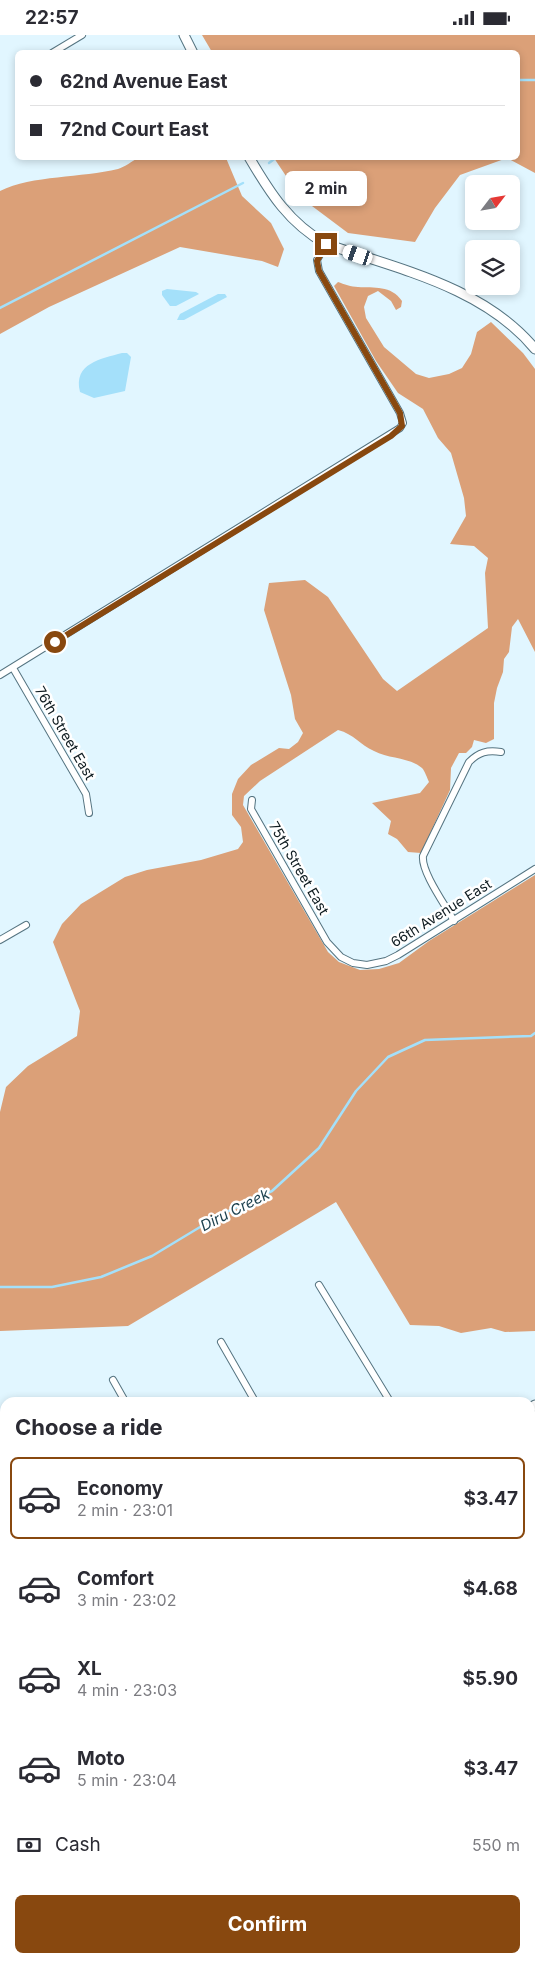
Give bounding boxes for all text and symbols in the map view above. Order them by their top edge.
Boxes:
text: 22:57 [25,6,78,29]
text: 62nd Avenue East [60,70,228,93]
text: 72nd Court East [60,118,209,141]
callout: 2 min [285,171,367,207]
north arrow [465,175,520,230]
map controls [465,175,520,295]
text: 2 min [305,178,347,198]
route end [315,233,337,255]
button: layers [465,240,520,295]
car [341,243,374,267]
route start [44,631,66,653]
street label: 76th Street East [32,683,99,783]
street label: 75th Street East [266,818,333,918]
street label: 66th Avenue East [387,875,495,950]
water label: Diru Creek [197,1184,273,1235]
text: Choose a ride [15,1414,163,1440]
icon: car [17,1476,62,1521]
text: Economy [77,1477,163,1500]
text: $3.47 [463,1487,518,1510]
text: 2 min · 23:01 [77,1500,173,1520]
icon: car [17,1566,62,1611]
text: Comfort [77,1567,154,1590]
text: $4.68 [463,1577,518,1600]
text: 3 min · 23:02 [77,1590,176,1610]
icon: car [17,1656,62,1701]
text: XL [77,1657,102,1680]
text: $5.90 [463,1667,518,1690]
text: 4 min · 23:03 [77,1680,177,1700]
icon: car [17,1746,62,1791]
text: Moto [77,1747,125,1770]
text: $3.47 [463,1757,518,1780]
text: 5 min · 23:04 [77,1770,177,1790]
icon: cash [15,1831,43,1859]
text: Cash [55,1833,101,1856]
text: 550 m [472,1835,520,1855]
button: Confirm [15,1895,520,1953]

